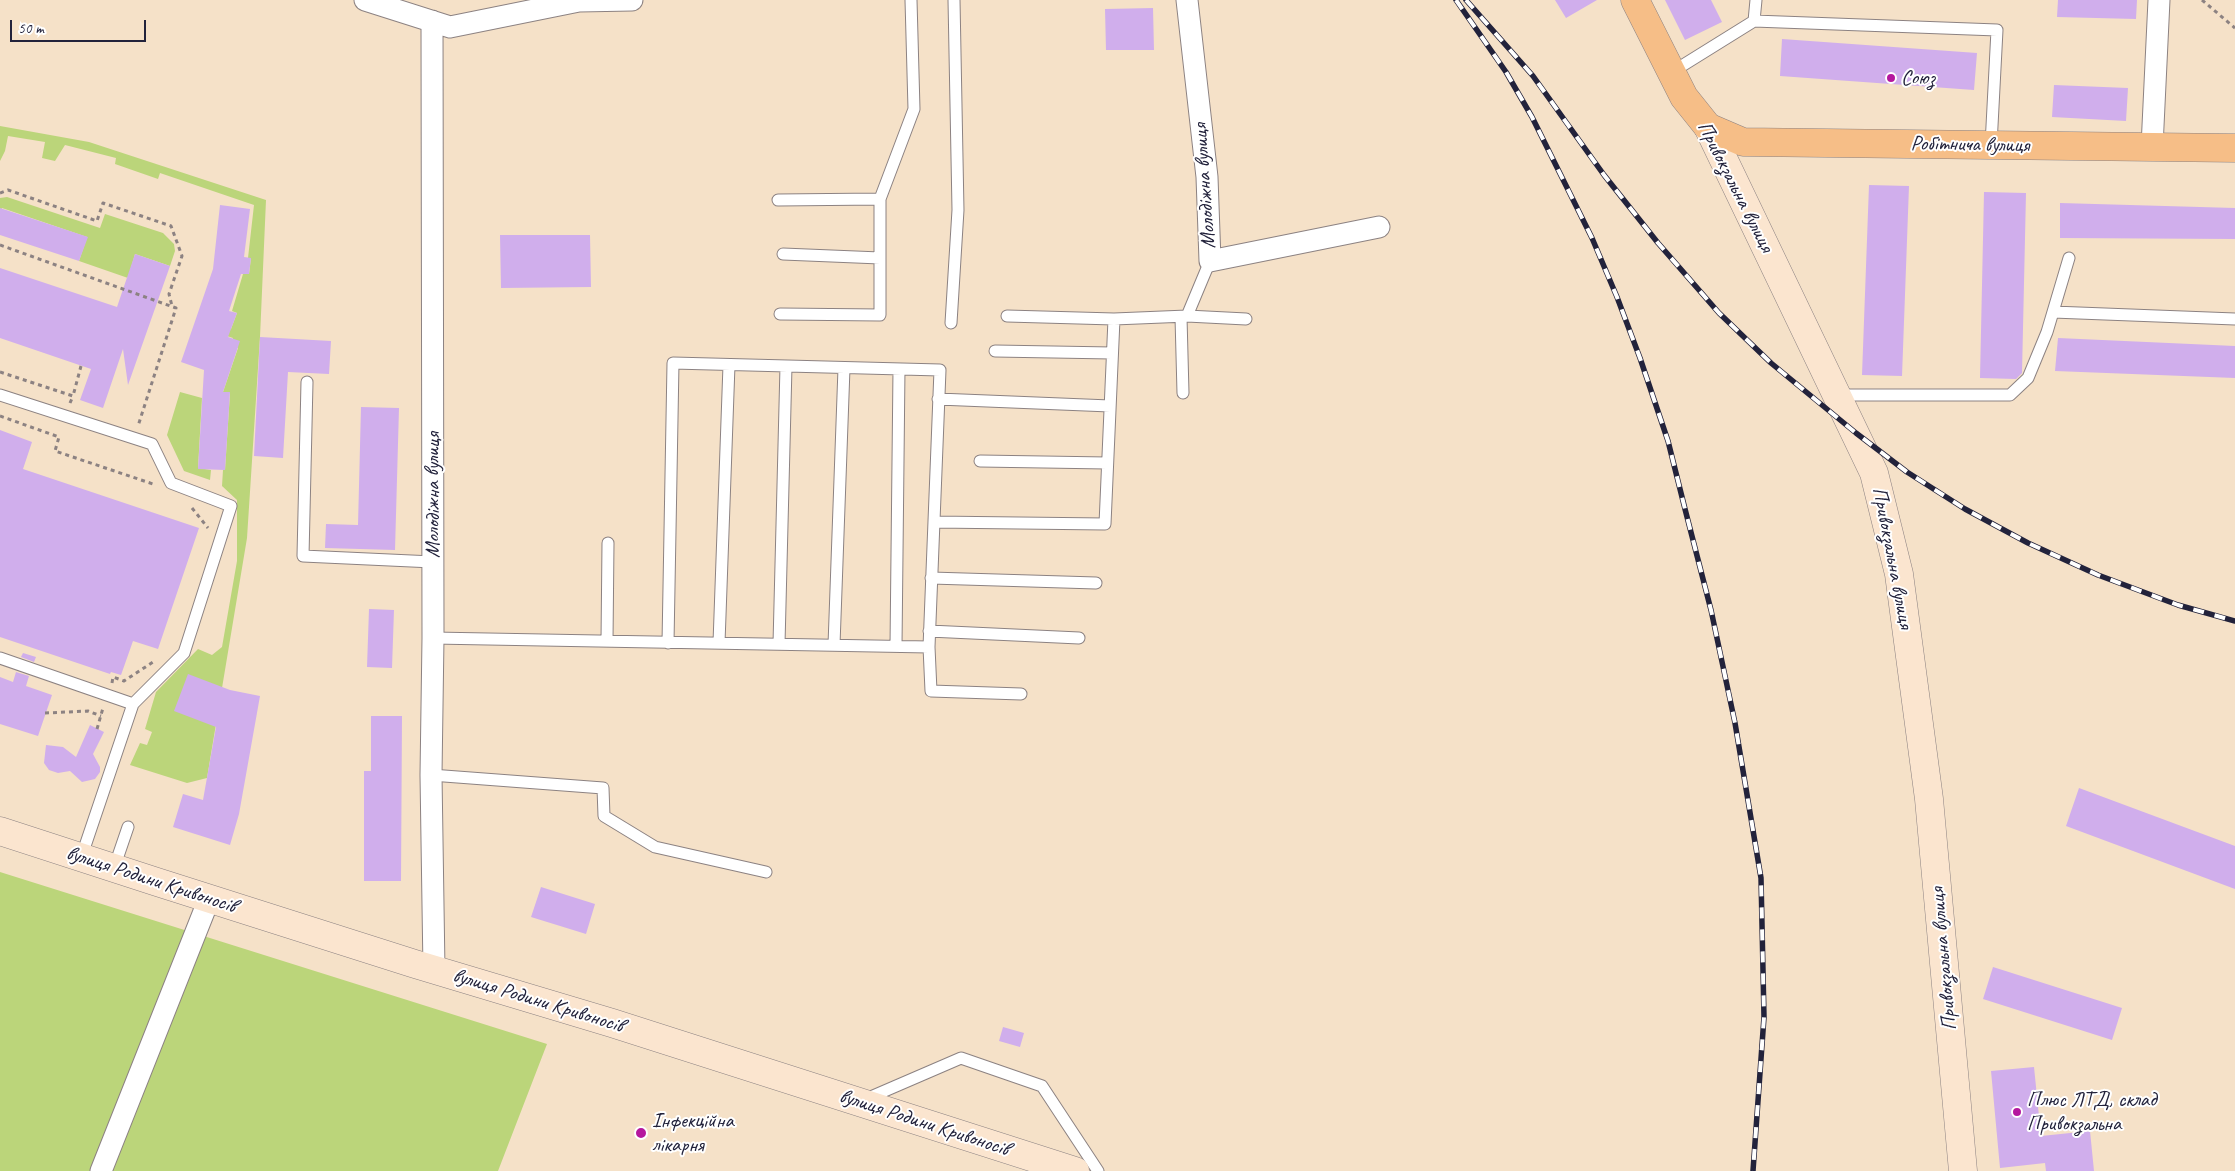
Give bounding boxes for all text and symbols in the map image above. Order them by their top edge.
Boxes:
scale bar [12,10,149,42]
text: 50 m [18,19,44,38]
place label: Союз [1901,65,1934,91]
marker: Союз [1885,72,1897,84]
street label: Привокзальна вулиця [1691,117,1779,257]
street label: Молодіжна вулиця [1188,122,1222,250]
street label: Робітнича вулиця [1910,131,2030,159]
street label: Молодіжна вулиця [420,432,446,558]
street label: Привокзальна вулиця [1866,485,1918,631]
street label: вулиця Родини Кривоносів [63,841,239,919]
street label: Привокзальна вулиця [1925,886,1963,1032]
street label: вулиця Родини Кривоносів [450,963,626,1039]
street label: вулиця Родини Кривоносів [836,1084,1012,1162]
place label: Плюс ЛТД, склад Привокзальна [2027,1087,2156,1137]
marker: Плюс ЛТД, склад Привокзальна [2011,1106,2023,1118]
place label: Інфекційна лікарня [652,1108,734,1158]
marker: Інфекційна лікарня [634,1126,648,1140]

